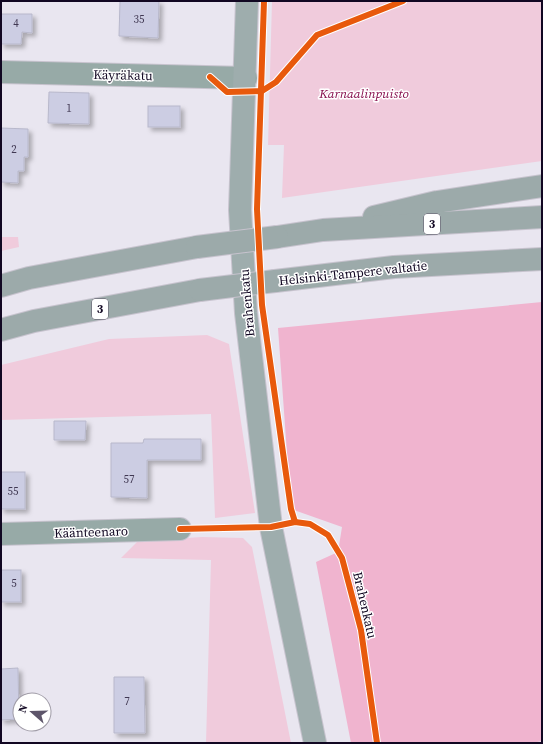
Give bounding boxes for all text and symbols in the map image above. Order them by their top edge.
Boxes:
house number: 35 [134,12,145,27]
house number: 4 [13,16,19,31]
street label: Käyräkatu [93,66,153,84]
park label: Karnaalinpuisto [318,85,409,102]
house number: 1 [66,101,72,116]
house number: 2 [11,142,17,157]
road number: 3 [424,214,440,234]
street label: Helsinki-Tampere valtatie [278,257,428,289]
street label: Brahenkatu [236,268,258,338]
road number: 3 [92,299,108,319]
house number: 57 [124,472,135,487]
house number: 55 [8,484,19,499]
street label: Käänteenaro [54,522,128,542]
street label: Brahenkatu [349,570,381,640]
house number: 5 [11,576,17,591]
north arrow [12,692,52,732]
house number: 7 [124,694,130,709]
text: N [15,702,31,715]

